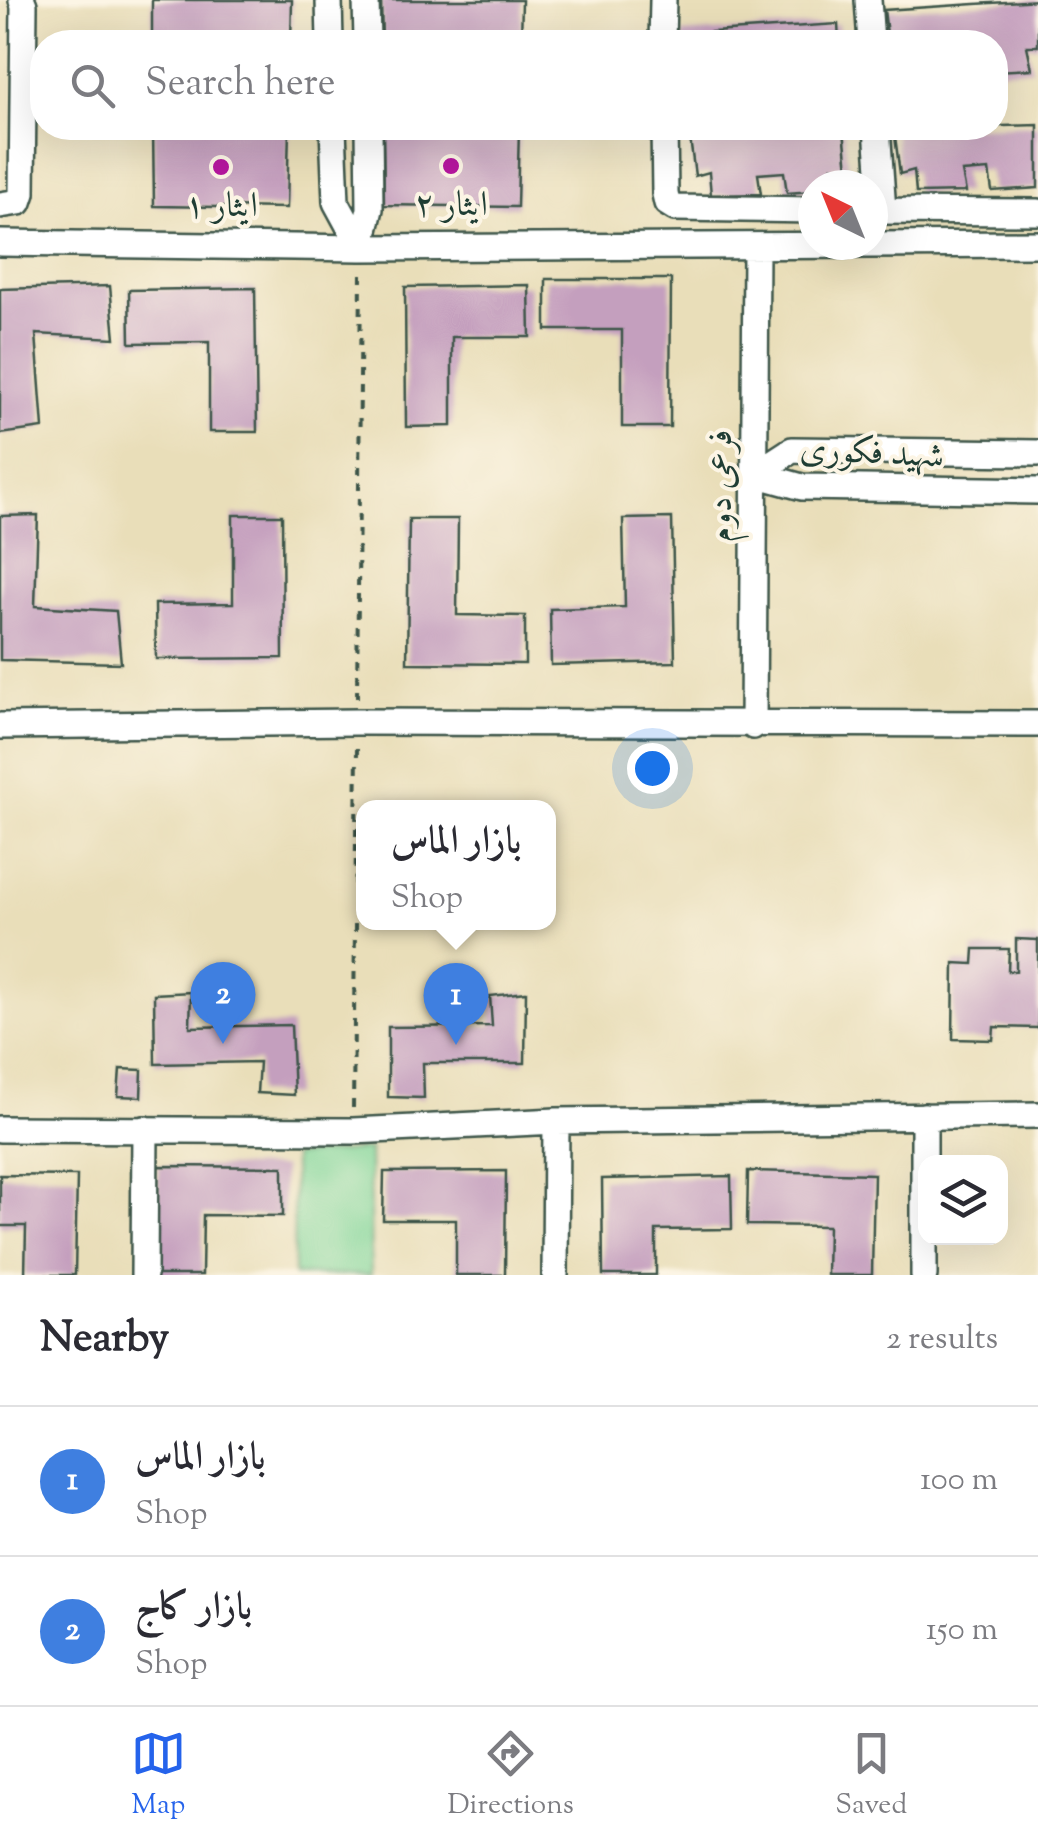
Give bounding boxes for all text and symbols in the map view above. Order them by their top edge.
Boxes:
search box [30,30,1008,140]
icon: search [65,58,120,113]
text: Search here [145,58,336,112]
marker: ایثار ۲ [440,155,462,177]
marker: ایثار ۱ [210,156,232,178]
north arrow [798,170,888,260]
place label: ایثار ۲ [414,181,488,232]
place label: ایثار ۱ [184,182,258,233]
street label: شهید فکوری [798,425,945,484]
street label: فرعی دوم [697,430,750,542]
your location [627,743,678,794]
popup [356,800,556,930]
text: بازار الماس [391,816,521,870]
text: Shop [391,876,463,922]
pin: 2 [190,962,256,1044]
pin: 1 [424,962,488,1045]
map controls [918,1155,1008,1245]
button: layers [918,1155,1008,1245]
text: Nearby [40,1310,169,1370]
text: 2 results [886,1317,998,1363]
text: بازار الماس [135,1432,266,1486]
text: 1 [67,1458,78,1504]
text: 100 m [920,1458,998,1504]
text: Shop [135,1492,207,1538]
text: بازار کاج [135,1582,252,1636]
text: 2 [65,1608,80,1654]
text: 150 m [926,1608,998,1654]
text: Shop [135,1642,207,1688]
tab: Map [131,1726,186,1826]
tab: Directions [447,1726,574,1826]
tab: Saved [835,1726,907,1826]

